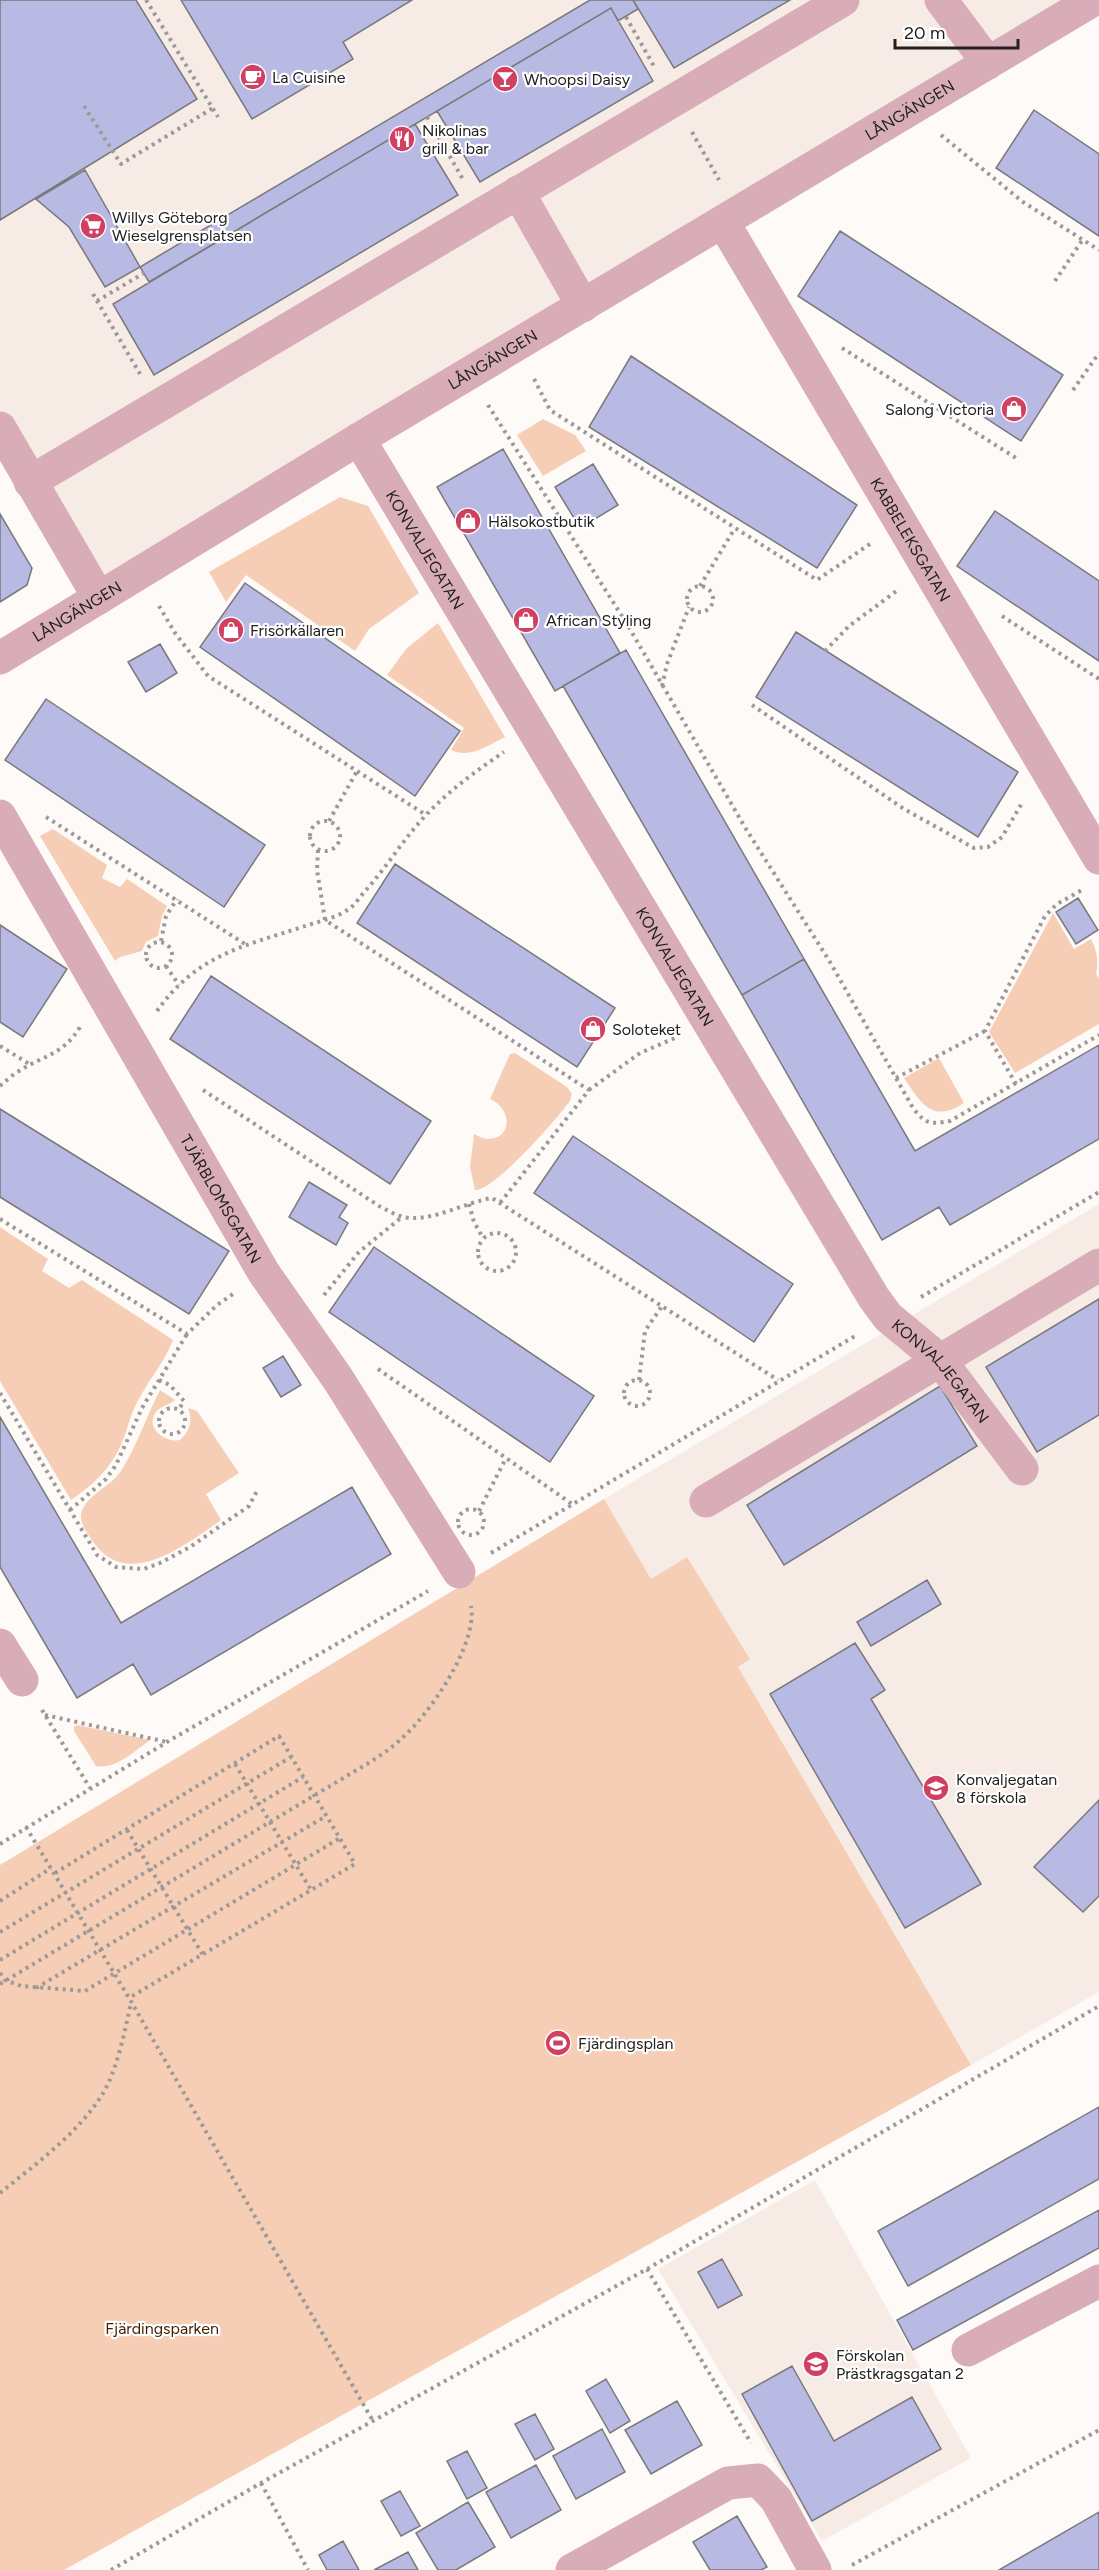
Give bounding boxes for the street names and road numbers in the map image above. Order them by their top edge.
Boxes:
street label: LÅNGÄNGEN [861,76,958,144]
street label: LÅNGÄNGEN [444,325,541,393]
street label: KABBELEKSGATAN [867,474,955,605]
street label: KONVALJEGATAN [382,487,468,613]
street label: LÅNGÄNGEN [29,577,125,646]
street label: KONVALJEGATAN [632,903,718,1029]
street label: TJÄRBLOMSGATAN [177,1131,266,1266]
street label: KONVALJEGATAN [888,1315,993,1427]

